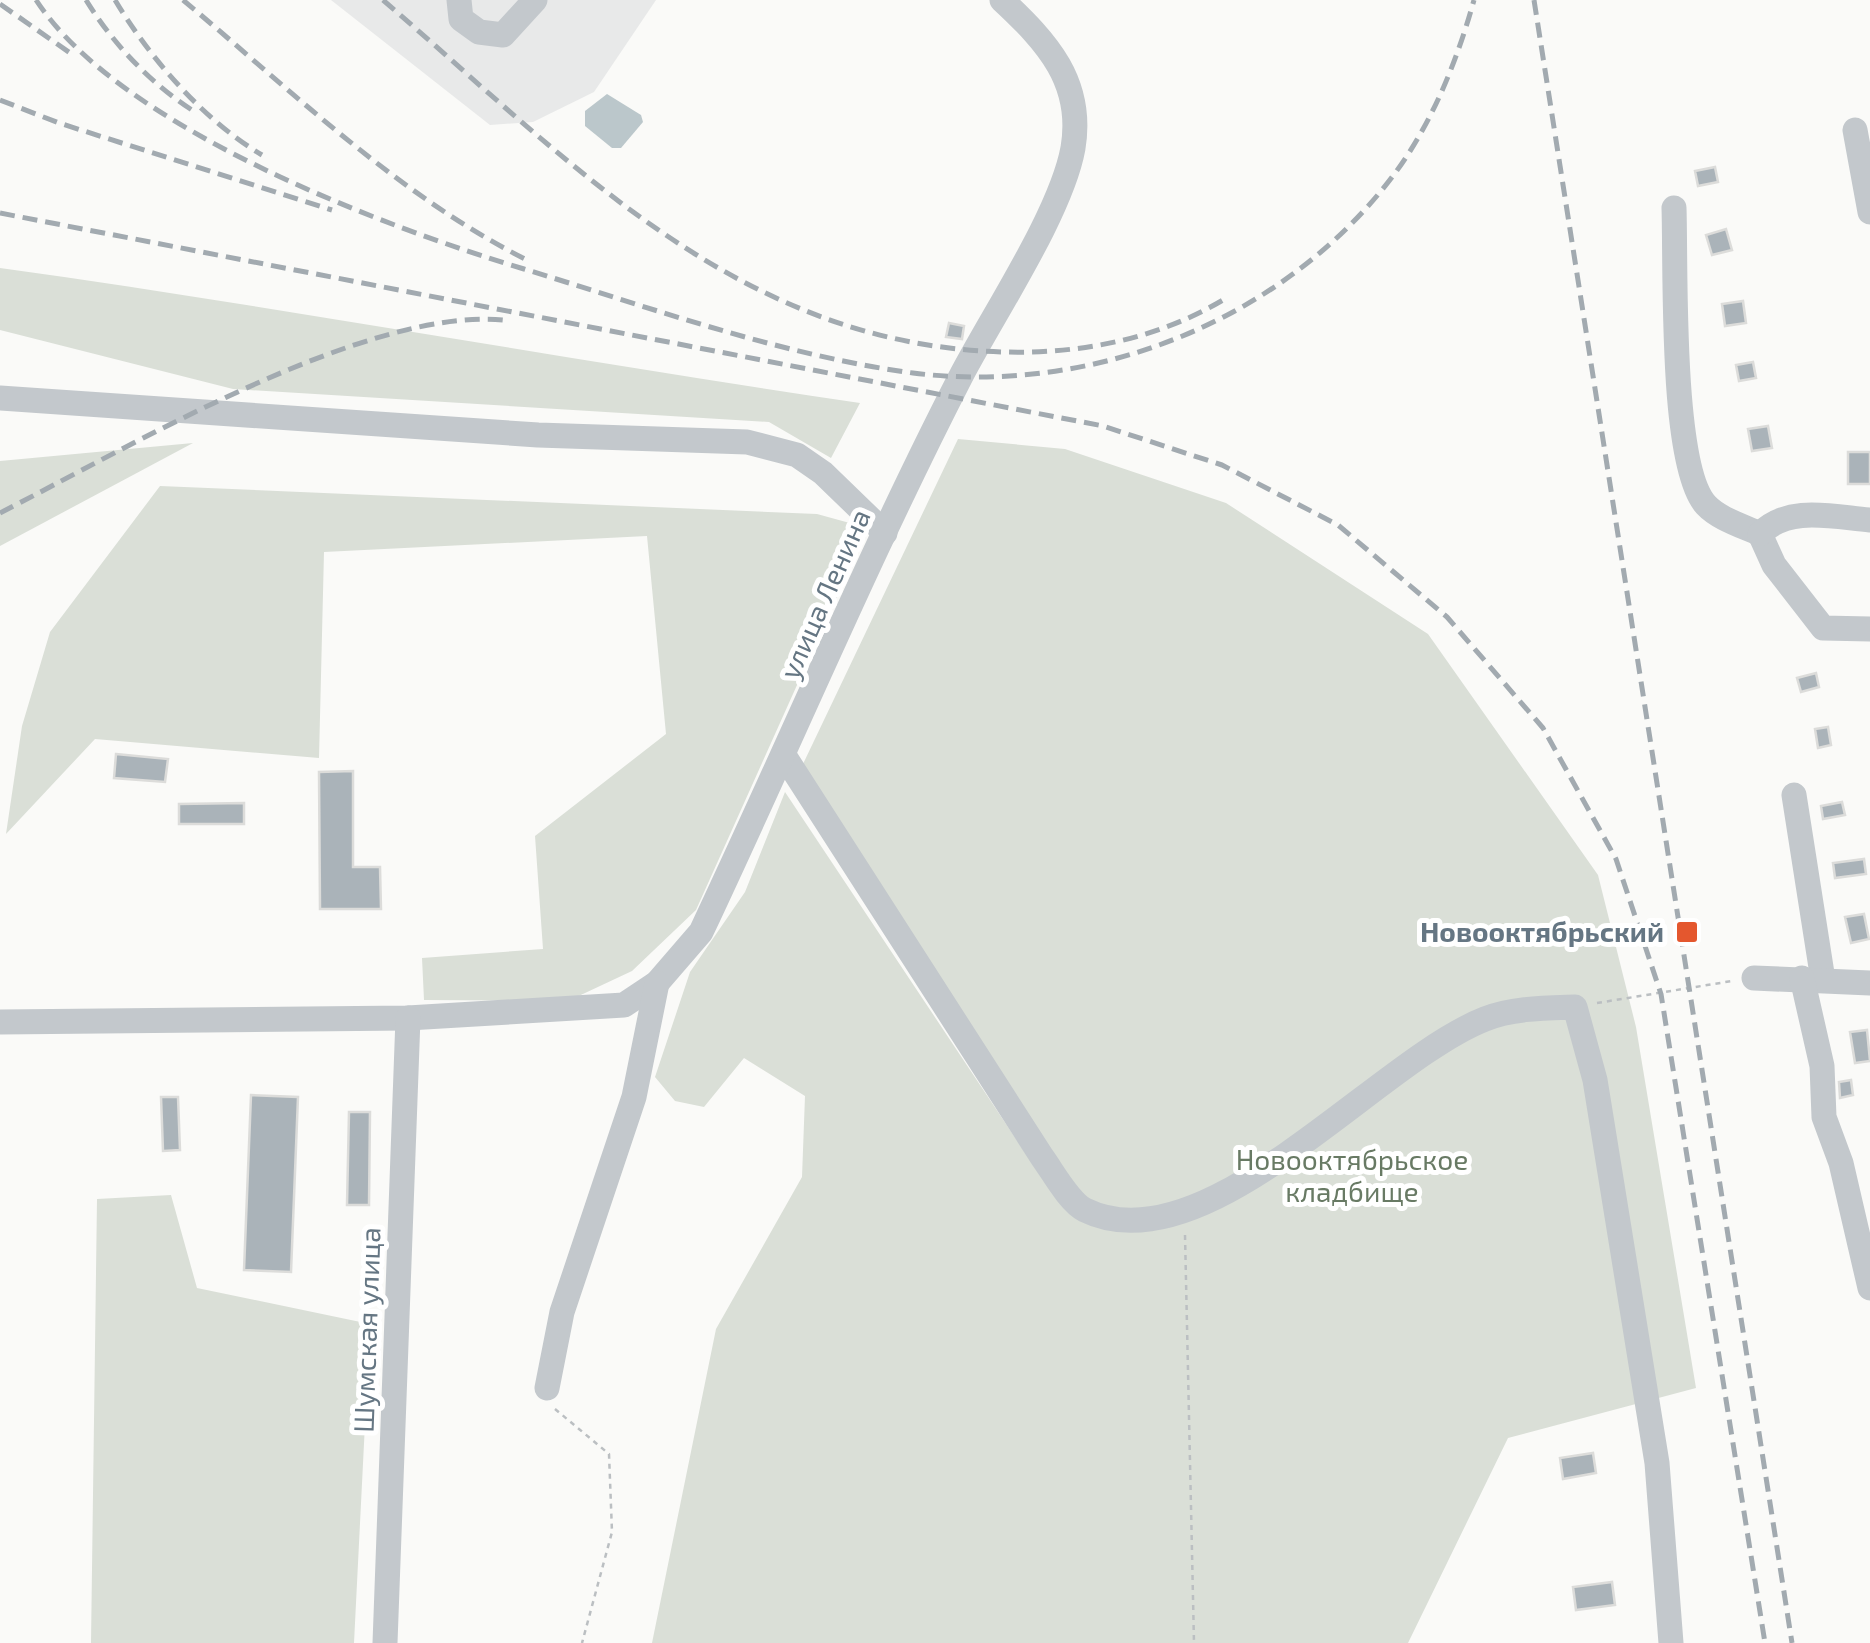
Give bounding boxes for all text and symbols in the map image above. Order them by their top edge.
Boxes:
street label: улица Ленина [771,503,877,684]
place label: Новооктябрьский [1420,914,1664,948]
marker: Новооктябрьский [1674,919,1700,945]
park label: Новооктябрьское кладбище [1236,1142,1468,1208]
street label: Шумская улица [345,1227,387,1433]

